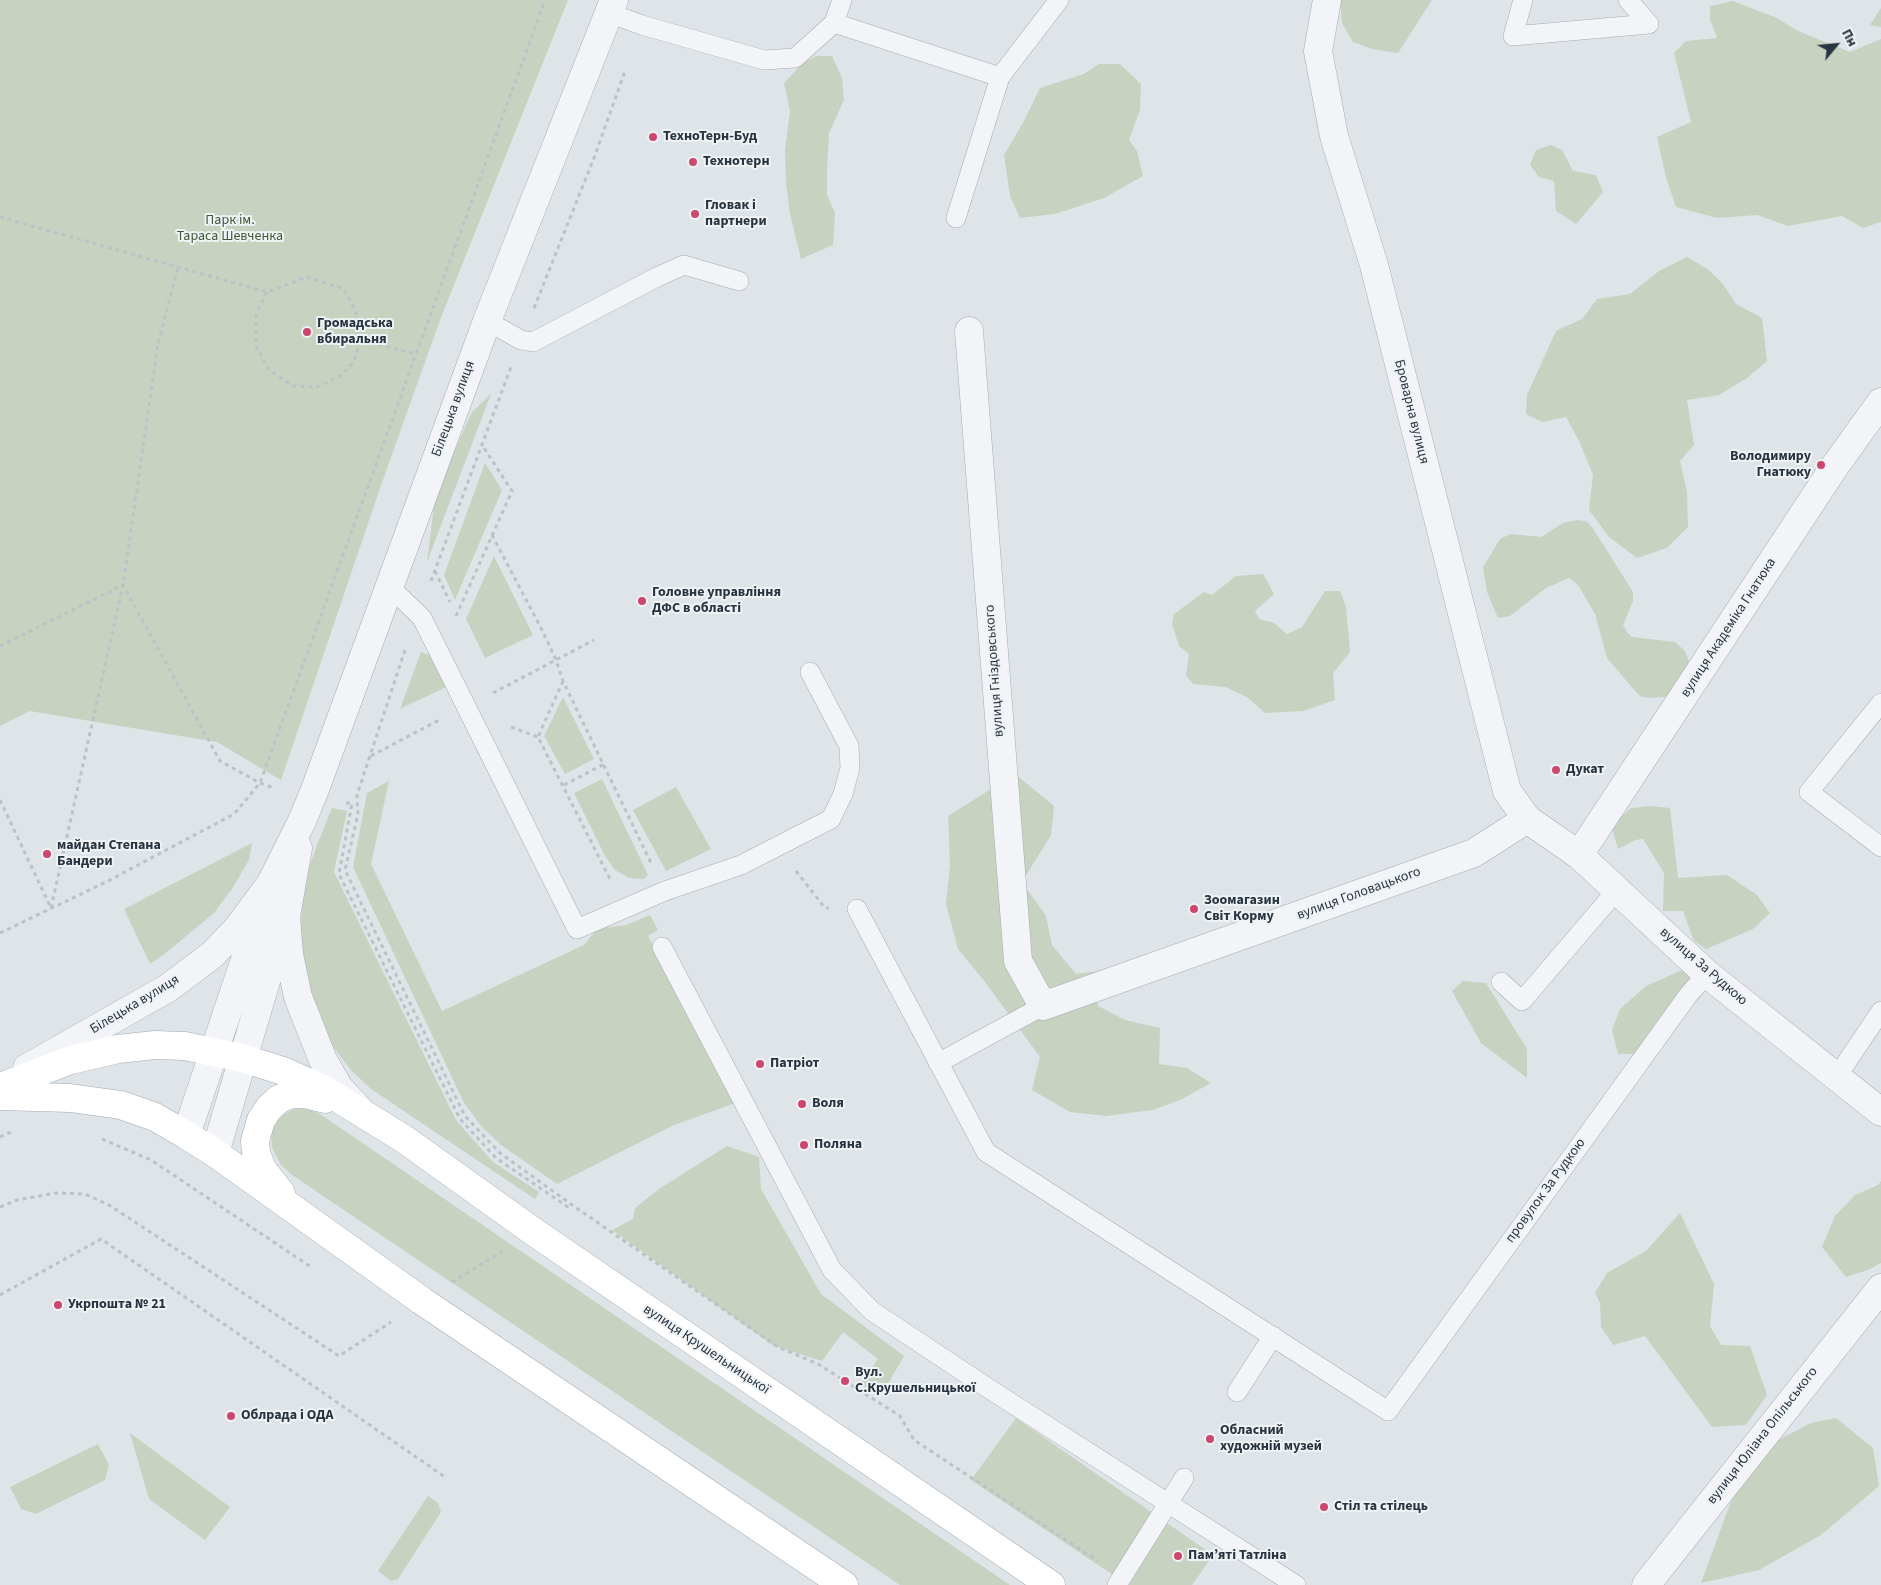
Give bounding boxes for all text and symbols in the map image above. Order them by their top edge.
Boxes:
north arrow [1811,20,1861,70]
text: Пн [1836,26,1862,50]
place label: ТехноТерн-Буд [663,129,757,145]
marker: ТехноТерн-Буд [647,131,659,143]
place label: Технотерн [703,154,770,170]
marker: Технотерн [687,156,699,168]
place label: Гловак і партнери [705,198,767,230]
marker: Гловак і партнери [689,208,701,220]
park label: Парк ім. Тараса Шевченка [177,213,283,246]
place label: Громадська вбиральня [317,316,393,348]
marker: Громадська вбиральня [301,326,313,338]
street label: Броварна вулиця [1390,358,1432,466]
street label: Білецька вулиця [429,359,479,459]
place label: Володимиру Гнатюку [1730,449,1811,482]
marker: Володимиру Гнатюку [1815,459,1827,471]
street label: вулиця Академіка Гнатюка [1678,555,1780,701]
place label: Головне управління ДФС в області [652,585,781,618]
marker: Головне управління ДФС в області [636,595,648,607]
street label: вулиця Гніздовського [982,604,1008,738]
place label: Дукат [1566,762,1604,778]
marker: Дукат [1550,764,1562,776]
place label: майдан Степана Бандери [57,838,161,870]
marker: майдан Степана Бандери [41,848,53,860]
street label: вулиця Головацького [1295,864,1423,924]
place label: Зоомагазин Світ Корму [1204,893,1280,926]
marker: Зоомагазин Світ Корму [1188,903,1200,915]
street label: вулиця За Рудкою [1656,924,1750,1010]
street label: Білецька вулиця [87,972,183,1038]
place label: Патріот [770,1056,819,1072]
marker: Патріот [754,1058,766,1070]
place label: Воля [812,1096,844,1112]
marker: Воля [796,1098,808,1110]
street label: провулок За Рудкою [1502,1135,1590,1247]
place label: Поляна [814,1137,862,1153]
marker: Поляна [798,1139,810,1151]
place label: Укрпошта № 21 [68,1297,166,1313]
marker: Укрпошта № 21 [52,1299,64,1311]
street label: вулиця Крушельницької [640,1301,772,1399]
street label: вулиця Юліана Опільського [1704,1364,1822,1508]
place label: Вул. С.Крушельницької [855,1365,976,1398]
marker: Вул. С.Крушельницької [839,1375,851,1387]
place label: Облрада і ОДА [241,1408,333,1424]
marker: Облрада і ОДА [225,1410,237,1422]
place label: Обласний художній музей [1220,1423,1322,1455]
marker: Обласний художній музей [1204,1433,1216,1445]
place label: Стіл та стілець [1334,1499,1428,1515]
marker: Стіл та стілець [1318,1501,1330,1513]
place label: Пам’яті Татліна [1188,1548,1287,1564]
marker: Пам’яті Татліна [1172,1550,1184,1562]

